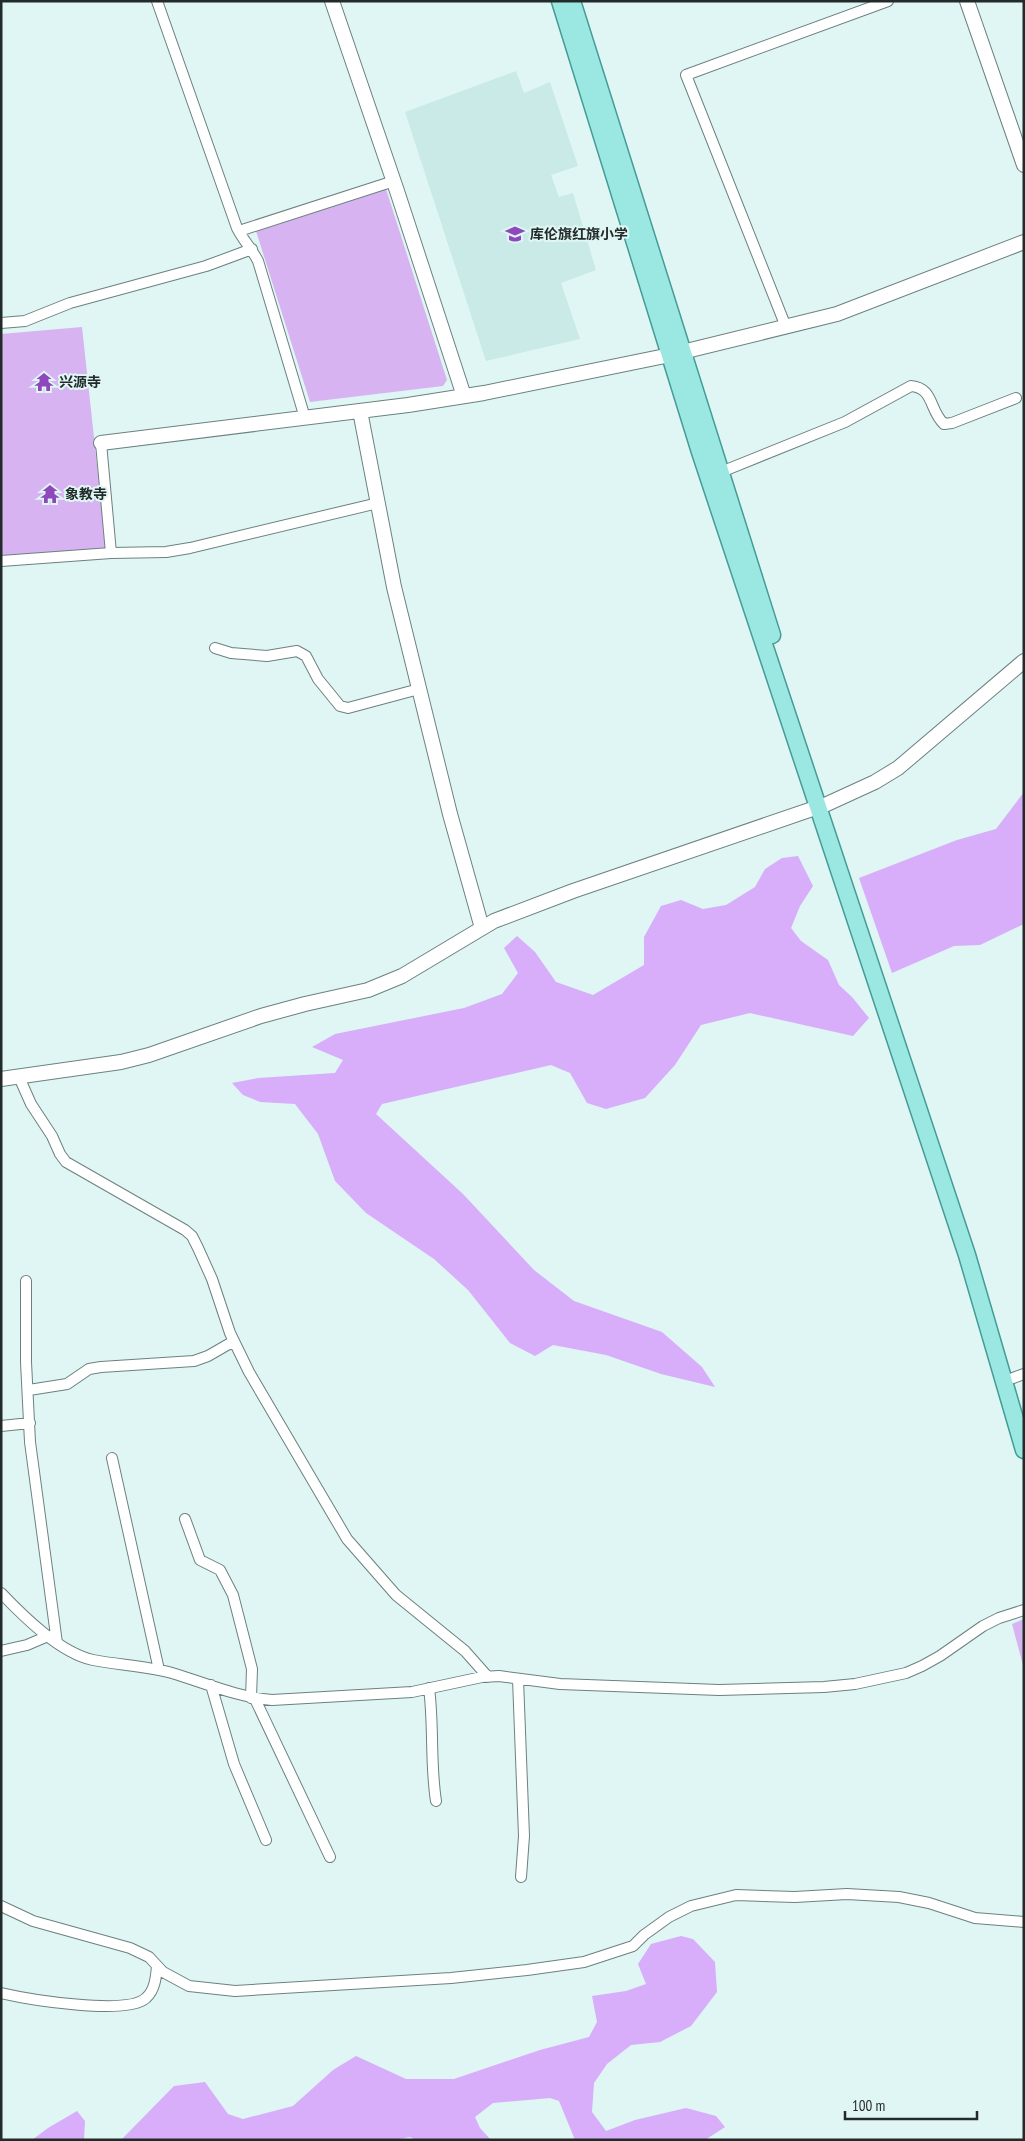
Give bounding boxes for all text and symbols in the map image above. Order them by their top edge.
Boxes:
school or university icon: 库伦旗红旗小学 [504,223,526,245]
place label: 库伦旗红旗小学 [530,225,628,243]
temple icon: 兴源寺 [33,371,55,393]
place label: 兴源寺 [59,373,101,391]
temple icon: 象教寺 [39,483,61,505]
place label: 象教寺 [65,485,107,503]
scale bar [845,2088,978,2120]
text: 100 m [852,2096,885,2115]

